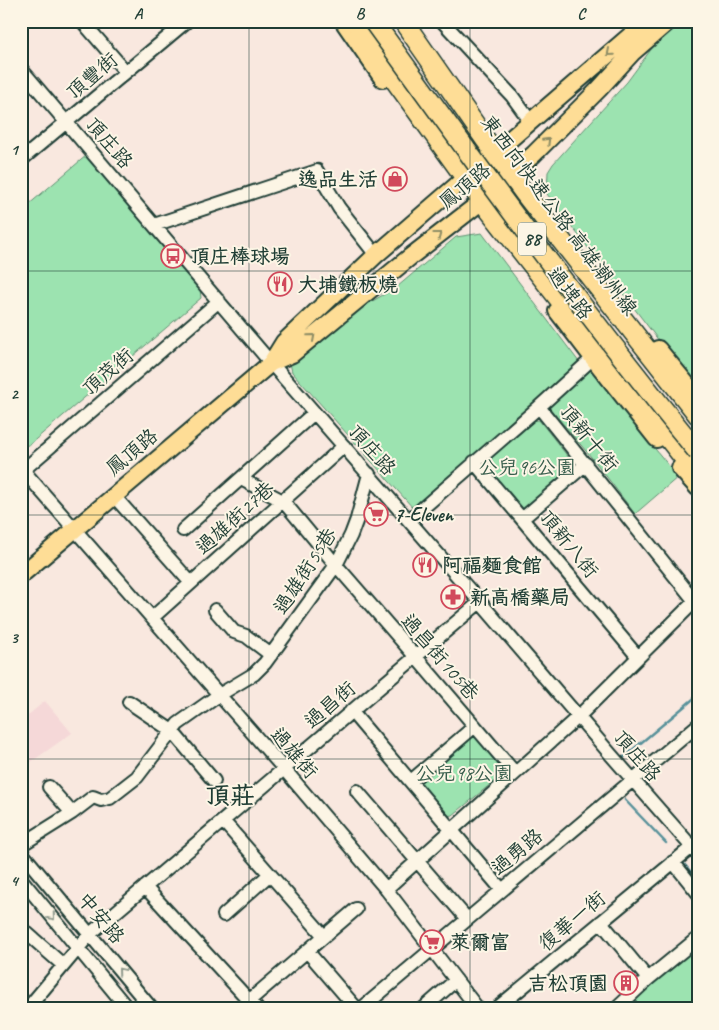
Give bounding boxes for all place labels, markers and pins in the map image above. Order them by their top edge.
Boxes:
shop icon: 逸品生活 [382,166,408,192]
place label: 逸品生活 [298,167,378,192]
bus stop icon: 頂庄棒球場 [160,243,186,269]
place label: 頂庄棒球場 [190,244,290,269]
restaurant icon: 大埔鐵板燒 [267,271,293,297]
place label: 大埔鐵板燒 [298,272,398,297]
supermarket icon: 7-Eleven [363,501,389,527]
place label: 7-Eleven [394,502,455,527]
restaurant icon: 阿福麵食館 [412,552,438,578]
place label: 阿福麵食館 [442,553,542,578]
pharmacy icon: 新高橋藥局 [440,584,466,610]
place label: 新高橋藥局 [470,585,570,610]
supermarket icon: 萊爾富 [419,929,445,955]
place label: 萊爾富 [450,930,510,955]
building icon: 吉松頂園 [613,970,639,996]
place label: 吉松頂園 [528,971,608,996]

